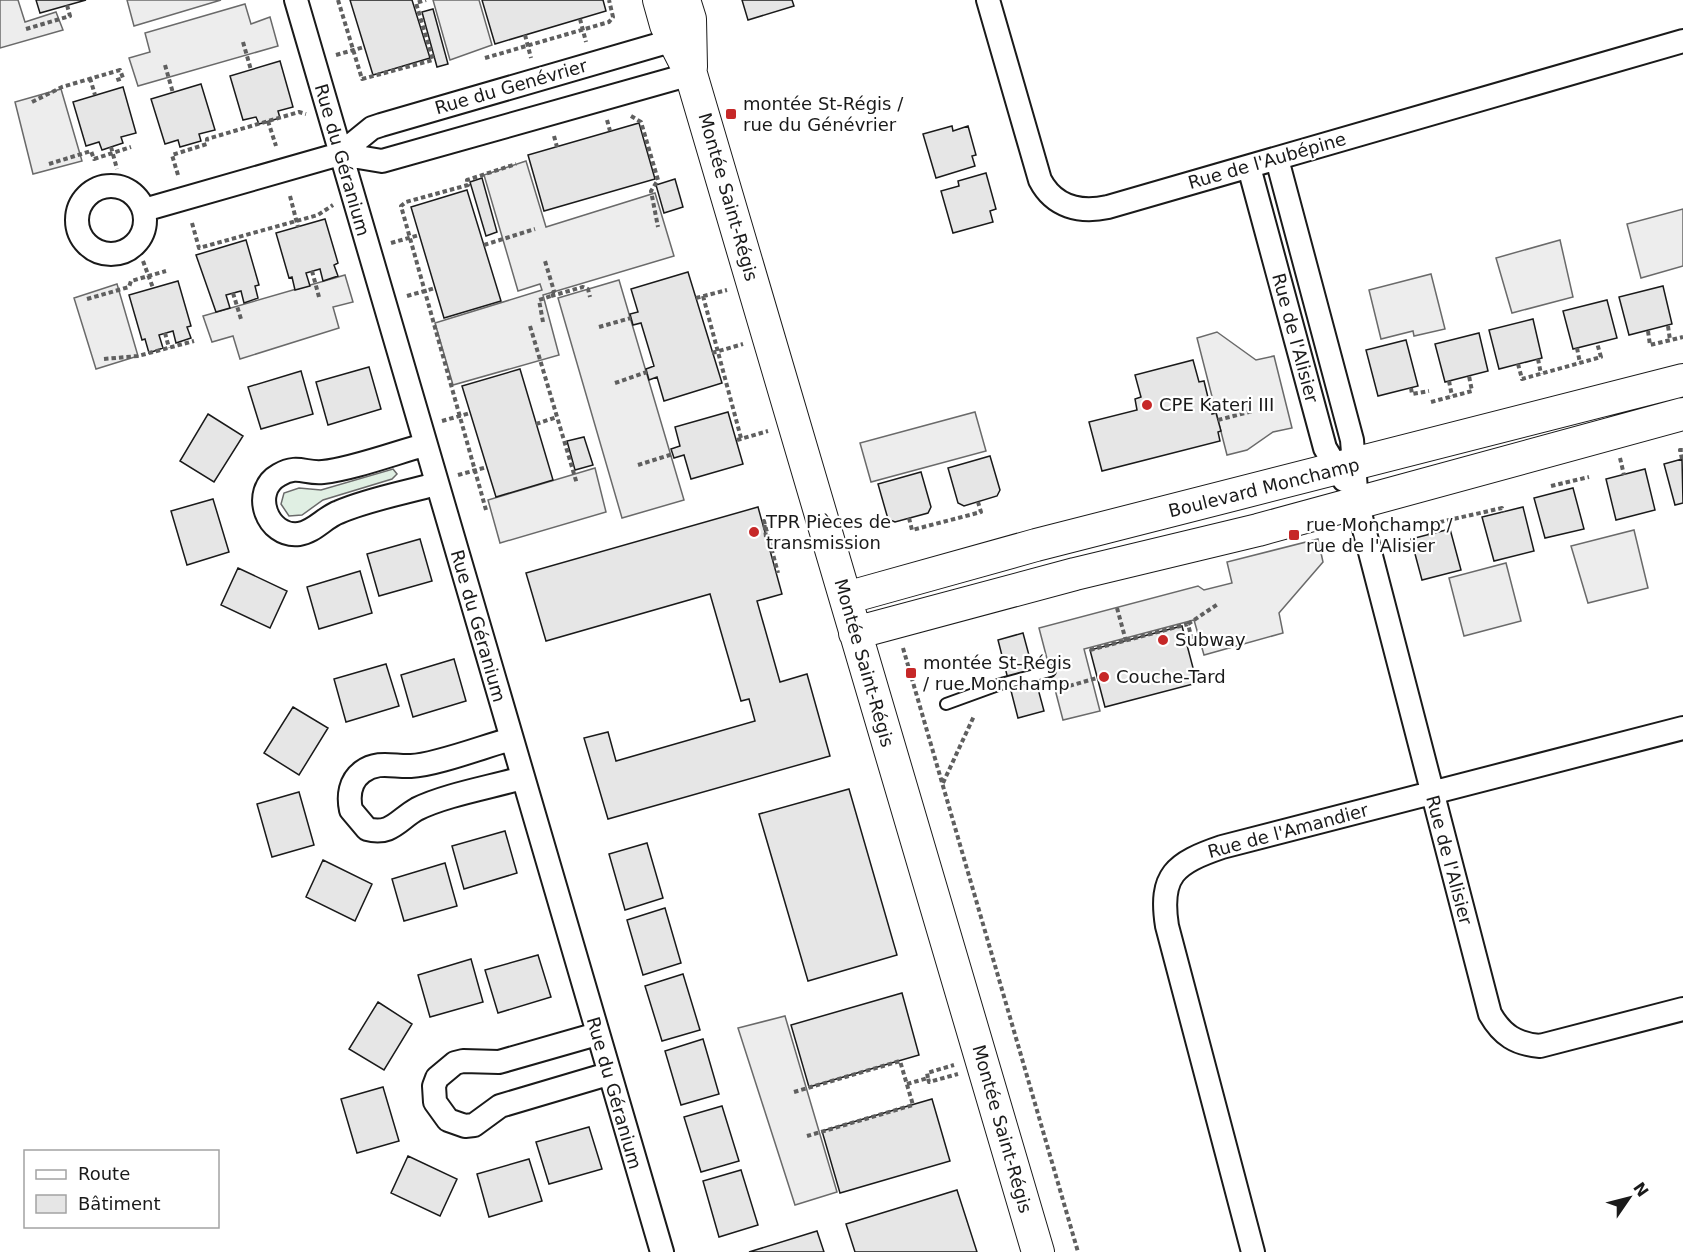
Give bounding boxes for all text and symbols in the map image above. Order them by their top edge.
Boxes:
street label: Rue du Genévrier [432,55,590,118]
street label: Rue du Géranium [311,81,374,238]
place label: montée St-Régis / rue du Génévrier [743,93,904,135]
marker: montée St-Régis / rue du Génévrier [724,107,738,121]
street label: Montée Saint-Régis [694,110,763,283]
street label: Rue de l'Aubépine [1186,128,1348,193]
street label: Rue de l'Alisier [1268,271,1323,406]
place label: CPE Kateri III [1159,394,1274,415]
marker: CPE Kateri III [1140,398,1154,412]
street label: Boulevard Monchamp [1166,454,1362,521]
place label: TPR Pièces de transmission [765,511,891,553]
place label: rue Monchamp / rue de l'Alisier [1306,514,1454,556]
marker: TPR Pièces de transmission [747,525,761,539]
marker: rue Monchamp / rue de l'Alisier [1287,528,1301,542]
street label: Rue du Géranium [447,547,510,704]
street label: Montée Saint-Régis [830,576,899,749]
place label: Subway [1175,629,1246,650]
marker: Subway [1156,633,1170,647]
place label: montée St-Régis / rue Monchamp [923,652,1071,694]
marker: montée St-Régis / rue Monchamp [904,666,918,680]
place label: Couche-Tard [1116,666,1226,687]
marker: Couche-Tard [1097,670,1111,684]
street label: Rue de l'Alisier [1422,793,1477,928]
street label: Rue de l'Amandier [1205,799,1371,862]
street label: Rue du Géranium [583,1014,646,1171]
street label: Montée Saint-Régis [968,1042,1037,1215]
legend [24,1150,219,1228]
text: Route [78,1163,130,1184]
north arrow [1599,1168,1659,1228]
text: N [1629,1179,1652,1201]
text: Bâtiment [78,1193,161,1214]

